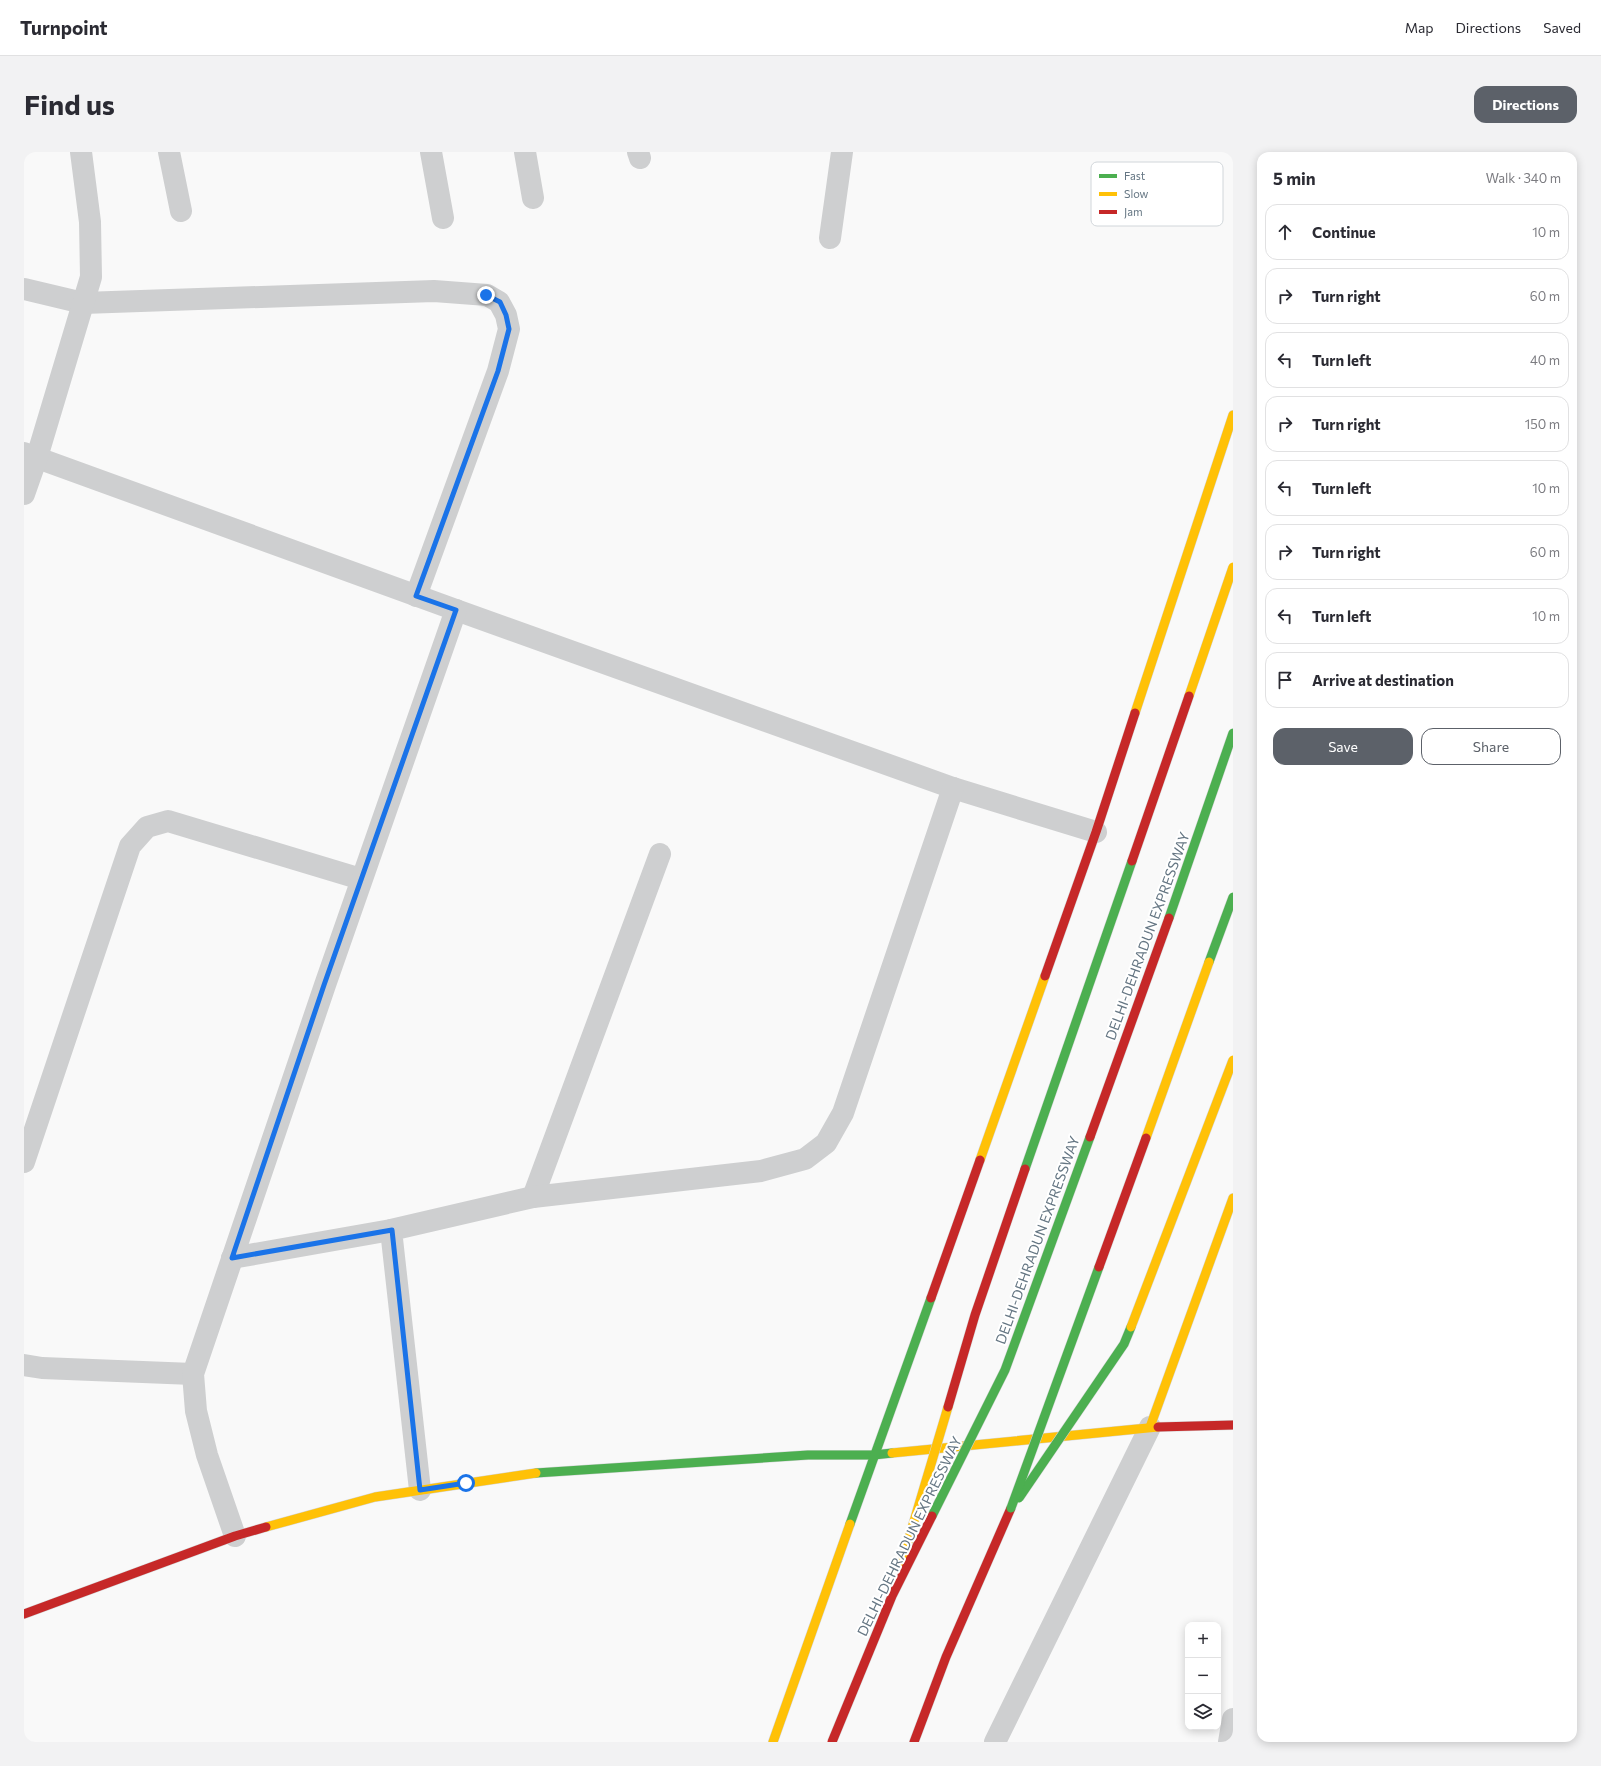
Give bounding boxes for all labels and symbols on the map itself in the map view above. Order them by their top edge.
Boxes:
legend [1091,162,1223,226]
text: Fast [1124,169,1146,182]
text: Slow [1124,187,1149,200]
text: Jam [1124,205,1143,219]
route end [477,286,495,304]
street label: DELHI-DEHRADUN EXPRESSWAY [1101,830,1193,1042]
street label: DELHI-DEHRADUN EXPRESSWAY [991,1134,1083,1346]
street label: DELHI-DEHRADUN EXPRESSWAY [853,1433,965,1639]
route start [457,1474,475,1492]

